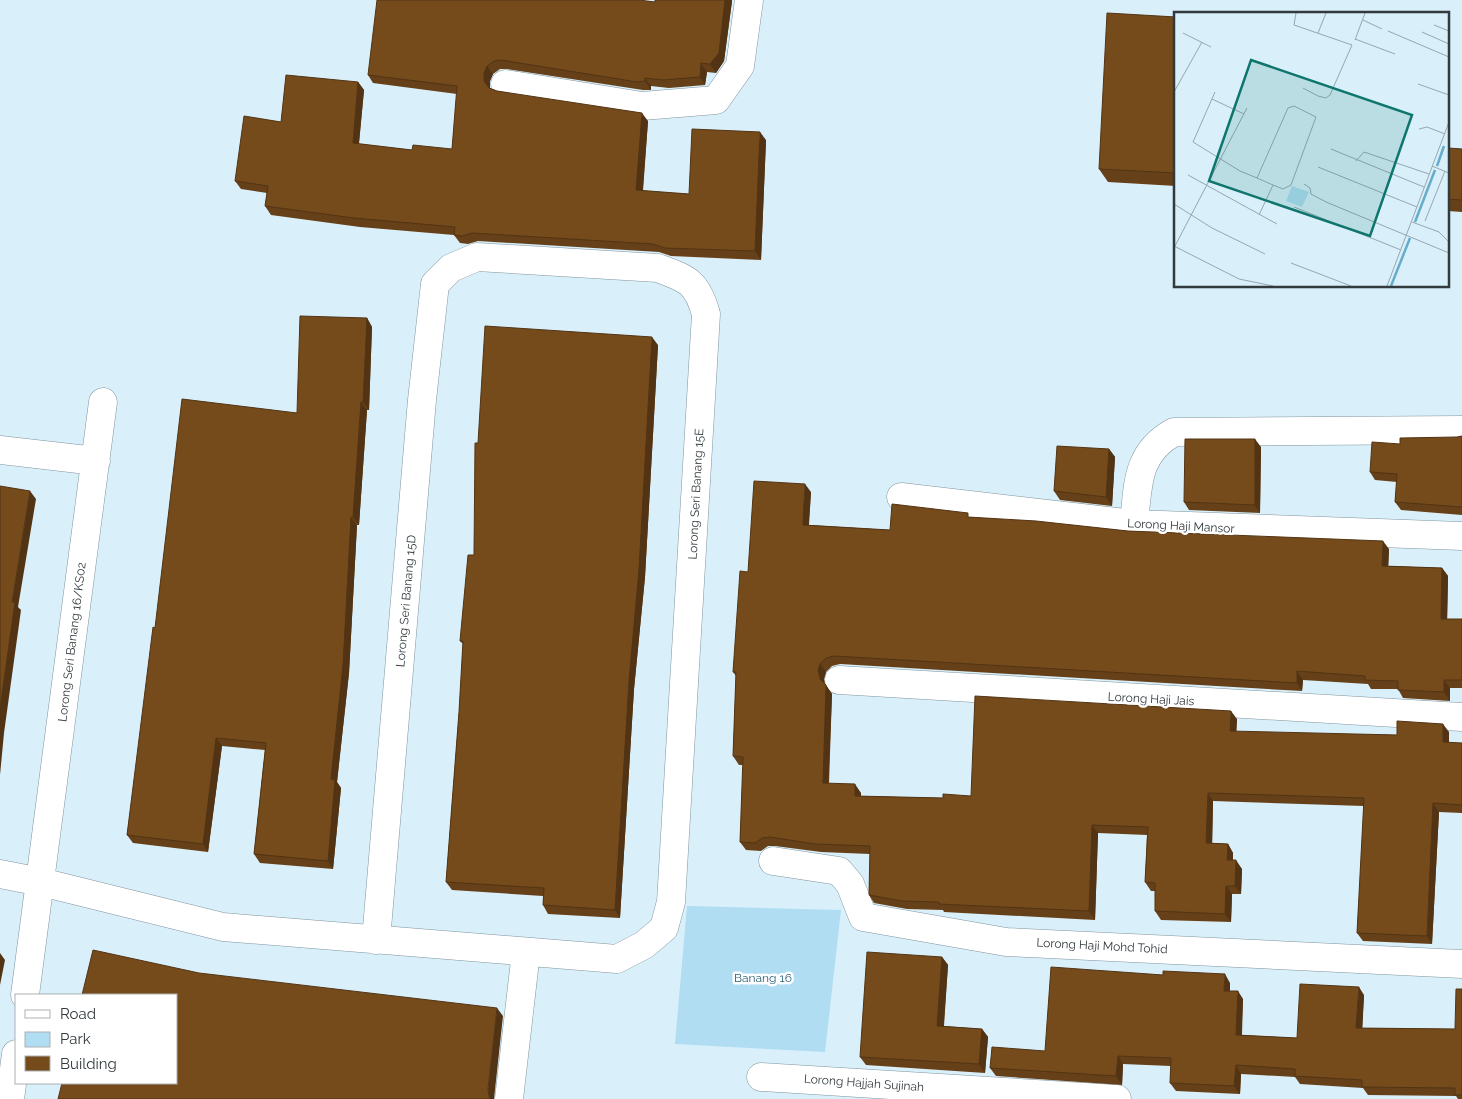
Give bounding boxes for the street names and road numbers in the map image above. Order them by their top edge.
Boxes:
street label: Lorong Seri Banang 15E [686,428,706,560]
street label: Lorong Haji Mansor [1127,516,1236,536]
street label: Lorong Seri Banang 15D [393,534,419,668]
street label: Lorong Seri Banang 16/KS02 [55,561,89,723]
street label: Lorong Haji Jais [1107,690,1195,708]
street label: Lorong Haji Mohd Tohid [1036,936,1168,956]
street label: Lorong Hajjah Sujinah [803,1072,925,1094]

